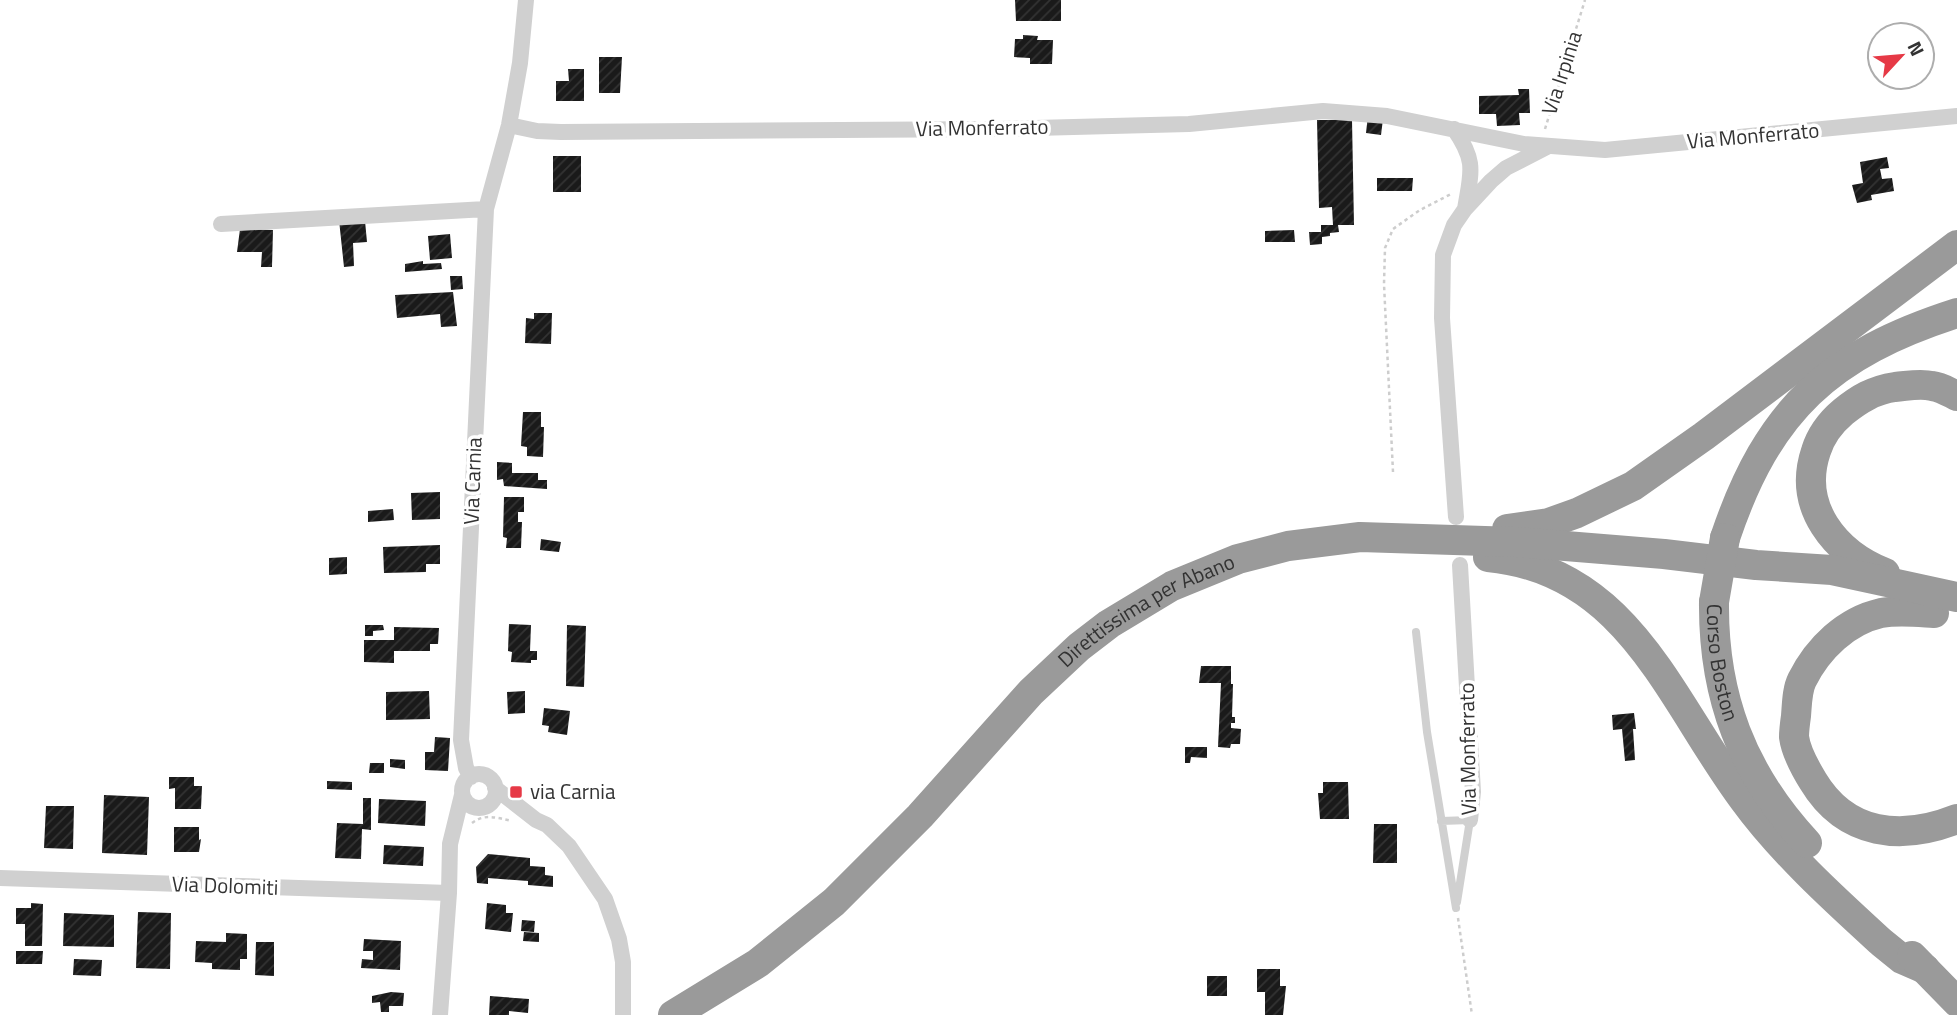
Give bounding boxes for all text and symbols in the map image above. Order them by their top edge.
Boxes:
north arrow [1866,21,1936,91]
street label: Via Irpinia [1532,26,1590,119]
text: N [1901,36,1933,61]
street label: Via Monferrato [915,110,1049,144]
street label: Via Monferrato [1685,113,1820,157]
street label: Via Carnia [454,436,490,525]
street label: Direttissima per Abano [1050,545,1239,674]
street label: Corso Boston [1699,604,1748,725]
street label: Via Monferrato [1450,682,1484,816]
place label: via Carnia [530,775,616,807]
marker: via Carnia [508,784,524,800]
street label: Via Dolomiti [171,867,279,903]

